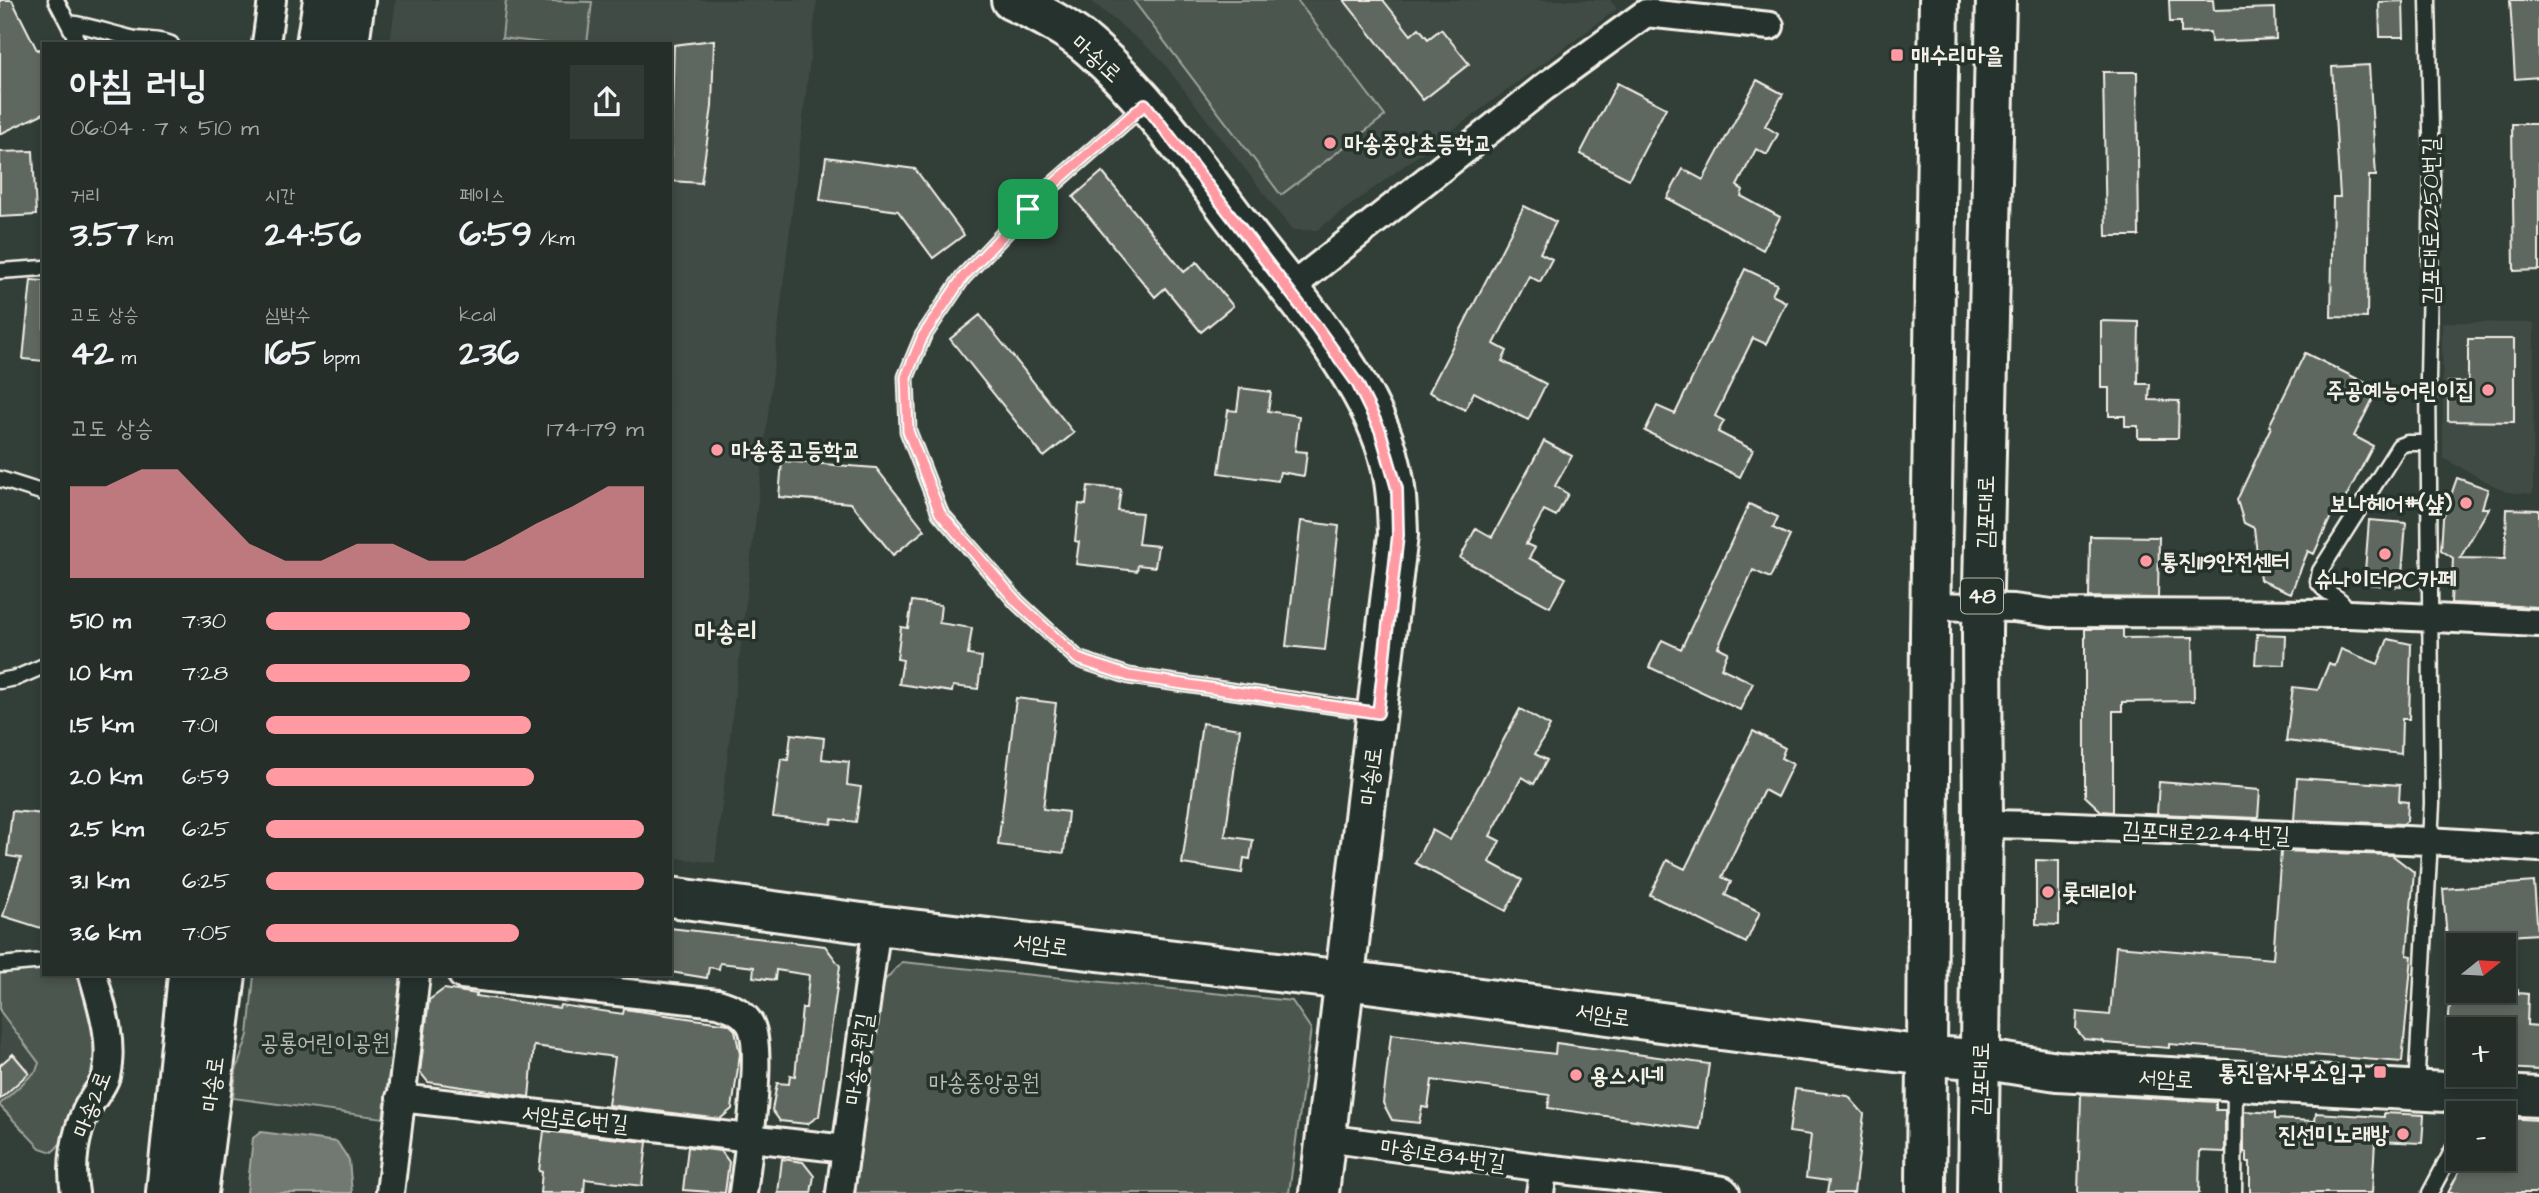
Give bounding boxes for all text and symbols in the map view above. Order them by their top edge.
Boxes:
street label: 마송1로 [1064,27,1129,90]
place label: 매수리마을 [1911,40,2004,72]
marker: 매수리마을 [1889,47,1905,63]
text: 아침 러닝 [70,60,208,112]
button: share [570,65,644,139]
text: 06:04 · 7 × 510 m [70,112,259,144]
place label: 마송중앙초등학교 [1344,128,1492,160]
marker: 마송중앙초등학교 [1322,135,1338,151]
street label: 김포대로2250번길 [2415,137,2447,305]
pin [998,179,1058,239]
text: 거리 [70,183,101,210]
text: 시간 [265,183,295,210]
text: 페이스 [459,183,505,210]
icon: arrive [1009,190,1047,228]
text: 3.57 [70,210,139,259]
text: 24:56 [265,210,361,259]
text: 6:59 [459,210,532,259]
text: km [139,226,173,253]
text: /km [532,226,575,253]
text: 고도 상승 [70,302,139,329]
text: 심박수 [265,302,311,329]
text: kcal [459,302,496,329]
text: 42 [70,329,114,378]
text: 165 [265,329,316,378]
text: 236 [459,329,519,378]
text: m [114,345,136,372]
text: bpm [316,345,360,372]
place label: 주공예능어린이집 [2326,375,2474,407]
marker: 주공예능어린이집 [2480,382,2496,398]
text: 고도 상승 [70,413,153,445]
text: 174–179 m [547,413,644,445]
place label: 마송중고등학교 [731,435,861,467]
marker: 마송중고등학교 [709,442,725,458]
street label: 김포대로 [1969,475,2003,549]
place label: 보나헤어#(샾) [2330,488,2452,520]
marker: 보나헤어#(샾) [2458,495,2474,511]
place label: 통진119안전센터 [2160,546,2290,578]
marker: 슈나이더PC카페 [2377,546,2393,562]
marker: 통진119안전센터 [2138,553,2154,569]
place label: 슈나이더PC카페 [2314,564,2456,596]
road number: 48 [1961,578,2003,614]
text: 510 m [70,605,131,637]
text: 7:30 [182,605,226,637]
district label: 마송리 [695,614,757,650]
text: 1.0 km [70,657,132,689]
text: 7:28 [182,657,228,689]
text: 1.5 km [70,709,134,741]
text: 7:01 [182,709,217,741]
street label: 마송1로 [1352,745,1390,807]
text: 2.0 km [70,761,142,793]
text: 6:59 [182,761,230,793]
text: 2.5 km [70,813,144,845]
text: 6:25 [182,813,230,845]
street label: 김포대로2244번길 [2121,814,2291,852]
text: 3.1 km [70,865,129,897]
text: 6:25 [182,865,230,897]
place label: 롯데리아 [2062,877,2137,909]
marker: 롯데리아 [2040,884,2056,900]
text: 3.6 km [70,917,141,949]
text: 7:05 [182,917,231,949]
street label: 서암로 [1011,926,1070,964]
north arrow [2446,933,2516,1003]
map controls [2446,933,2516,1171]
street label: 서암로 [1573,995,1633,1035]
street label: 마송공원길 [837,1011,881,1107]
button: + [2446,1017,2516,1087]
park label: 공룡어린이공원 [260,1027,390,1059]
street label: 김포대로 [1964,1042,1998,1116]
street label: 마송로 [194,1055,232,1114]
place label: 통진읍사무소입구 [2218,1057,2366,1089]
place label: 용스시네 [1590,1060,1664,1092]
street label: 서암로 [2137,1062,2195,1096]
marker: 통진읍사무소입구 [2372,1064,2388,1080]
street label: 마송2로 [65,1067,119,1142]
park label: 마송중앙공원 [928,1067,1040,1099]
marker: 용스시네 [1568,1067,1584,1083]
street label: 서암로6번길 [520,1097,630,1140]
button: − [2446,1101,2516,1171]
place label: 진선미노래방 [2278,1119,2389,1151]
marker: 진선미노래방 [2395,1126,2411,1142]
street label: 마송1로84번길 [1378,1130,1508,1180]

